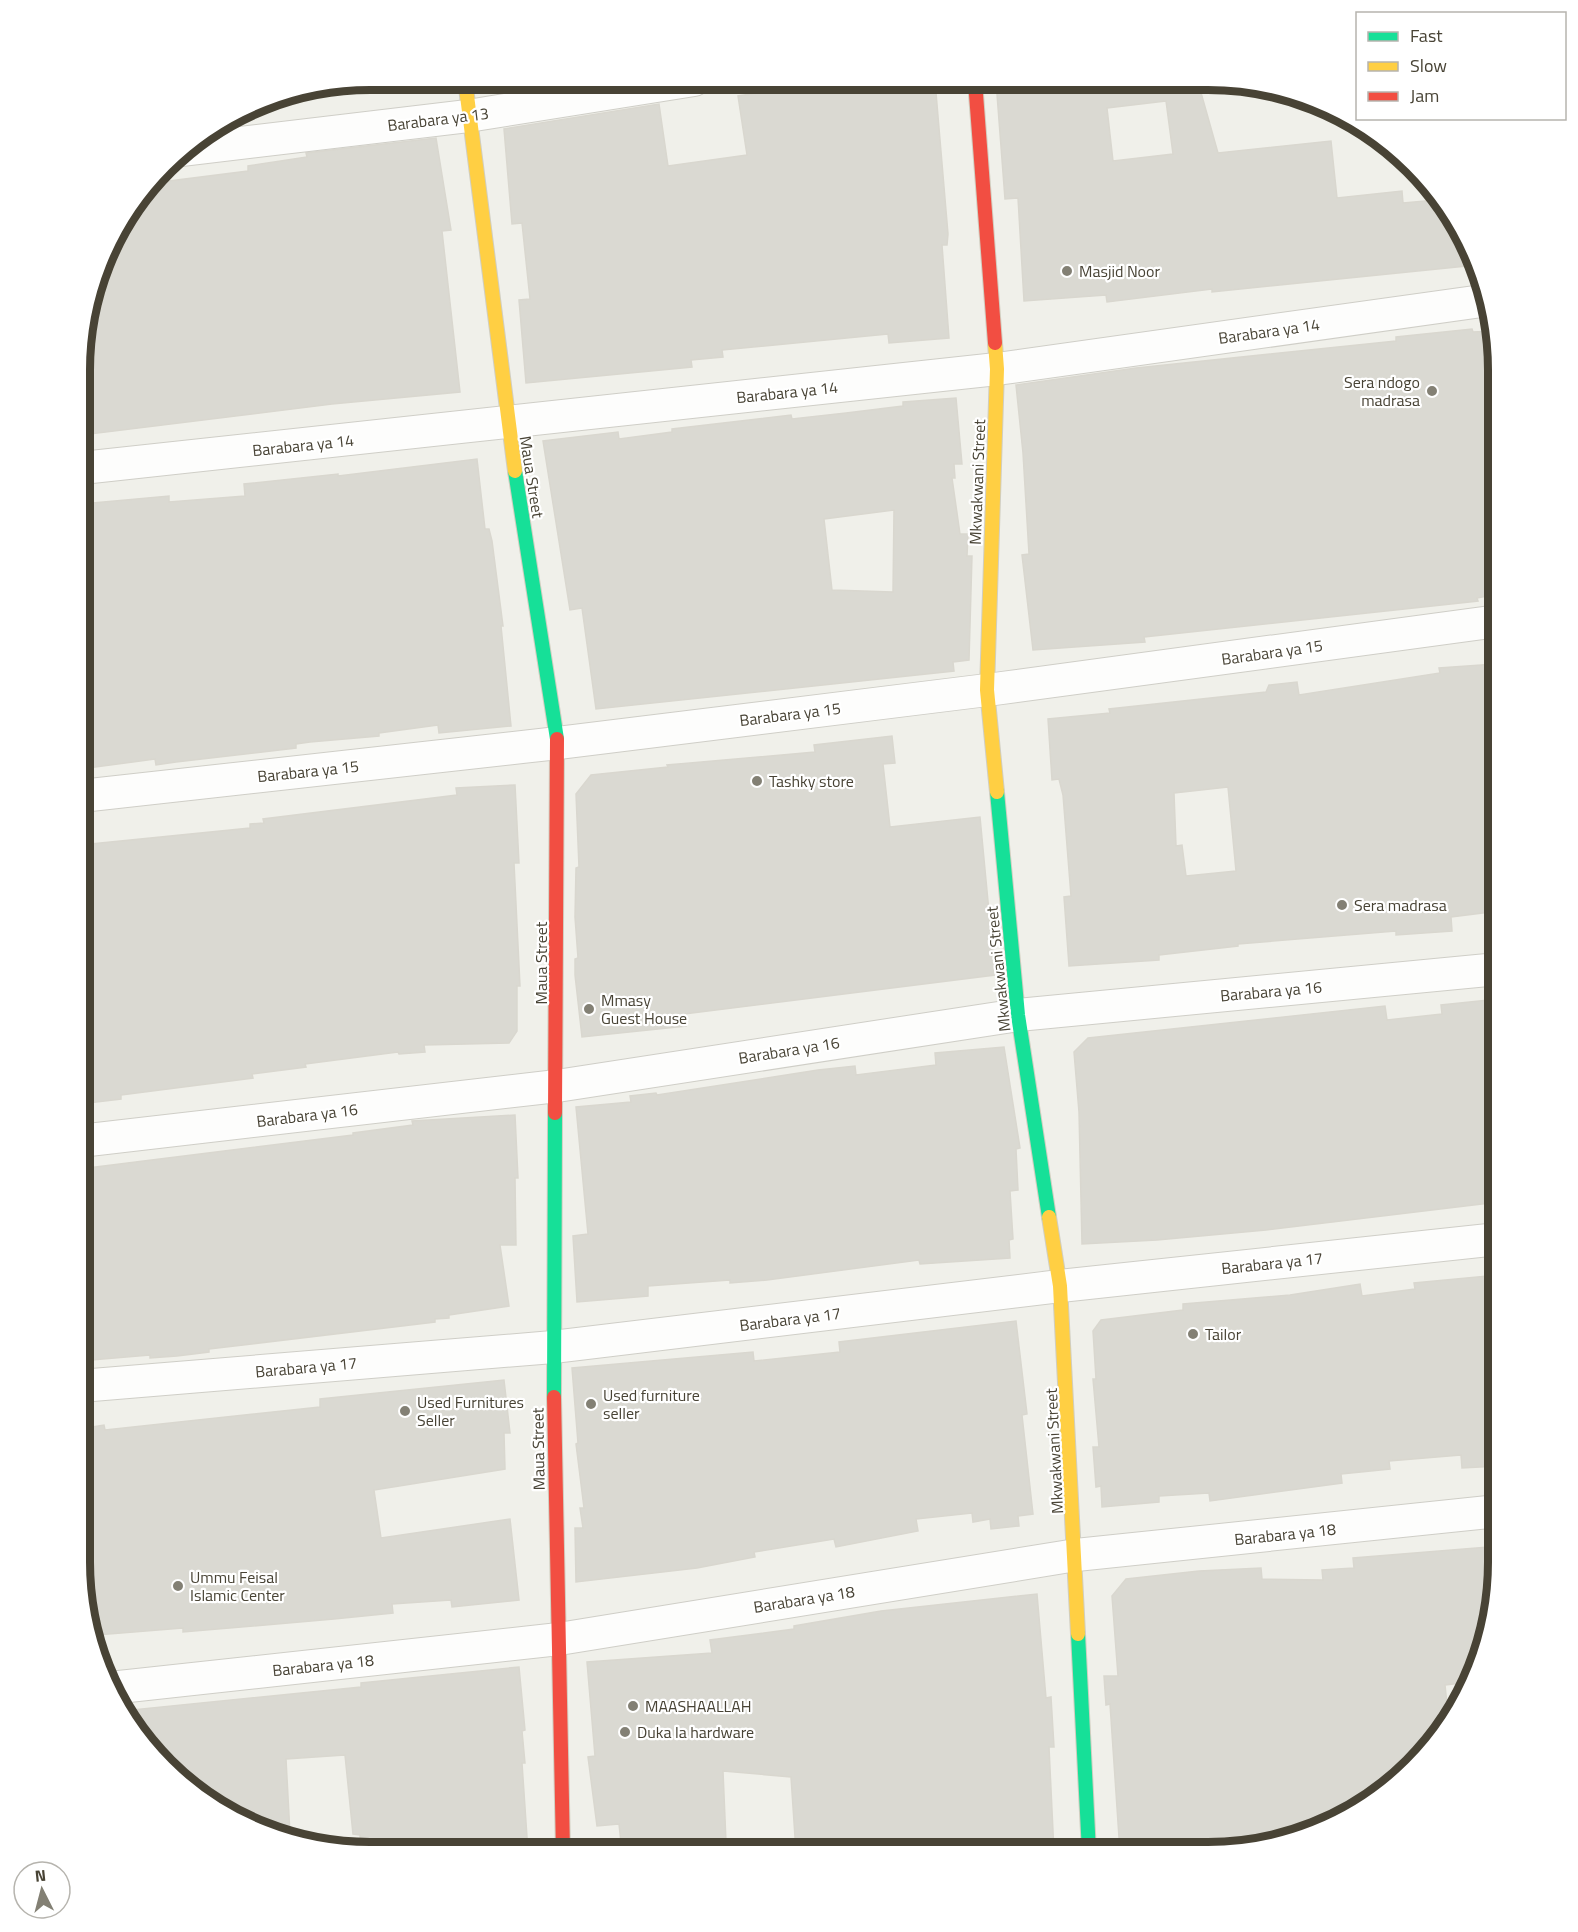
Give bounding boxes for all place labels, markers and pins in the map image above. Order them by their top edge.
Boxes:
place label: Masjid Noor [1079,259,1161,283]
marker: Masjid Noor [1060,264,1074,278]
place label: Sera ndogo madrasa [1344,370,1420,412]
marker: Sera ndogo madrasa [1425,384,1439,398]
place label: Tashky store [769,769,854,793]
marker: Tashky store [750,774,764,788]
place label: Sera madrasa [1354,893,1447,917]
marker: Sera madrasa [1335,898,1349,912]
place label: Mmasy Guest House [601,988,687,1030]
marker: Mmasy Guest House [582,1002,596,1016]
place label: Tailor [1205,1322,1242,1346]
marker: Tailor [1186,1327,1200,1341]
place label: Used furniture seller [603,1383,700,1425]
place label: Used Furnitures Seller [417,1390,524,1432]
marker: Used furniture seller [584,1397,598,1411]
marker: Used Furnitures Seller [398,1404,412,1418]
place label: Ummu Feisal Islamic Center [190,1565,285,1607]
marker: Ummu Feisal Islamic Center [171,1579,185,1593]
place label: MAASHAALLAH [645,1694,752,1718]
marker: MAASHAALLAH [626,1699,640,1713]
place label: Duka la hardware [637,1720,754,1744]
marker: Duka la hardware [618,1725,632,1739]

